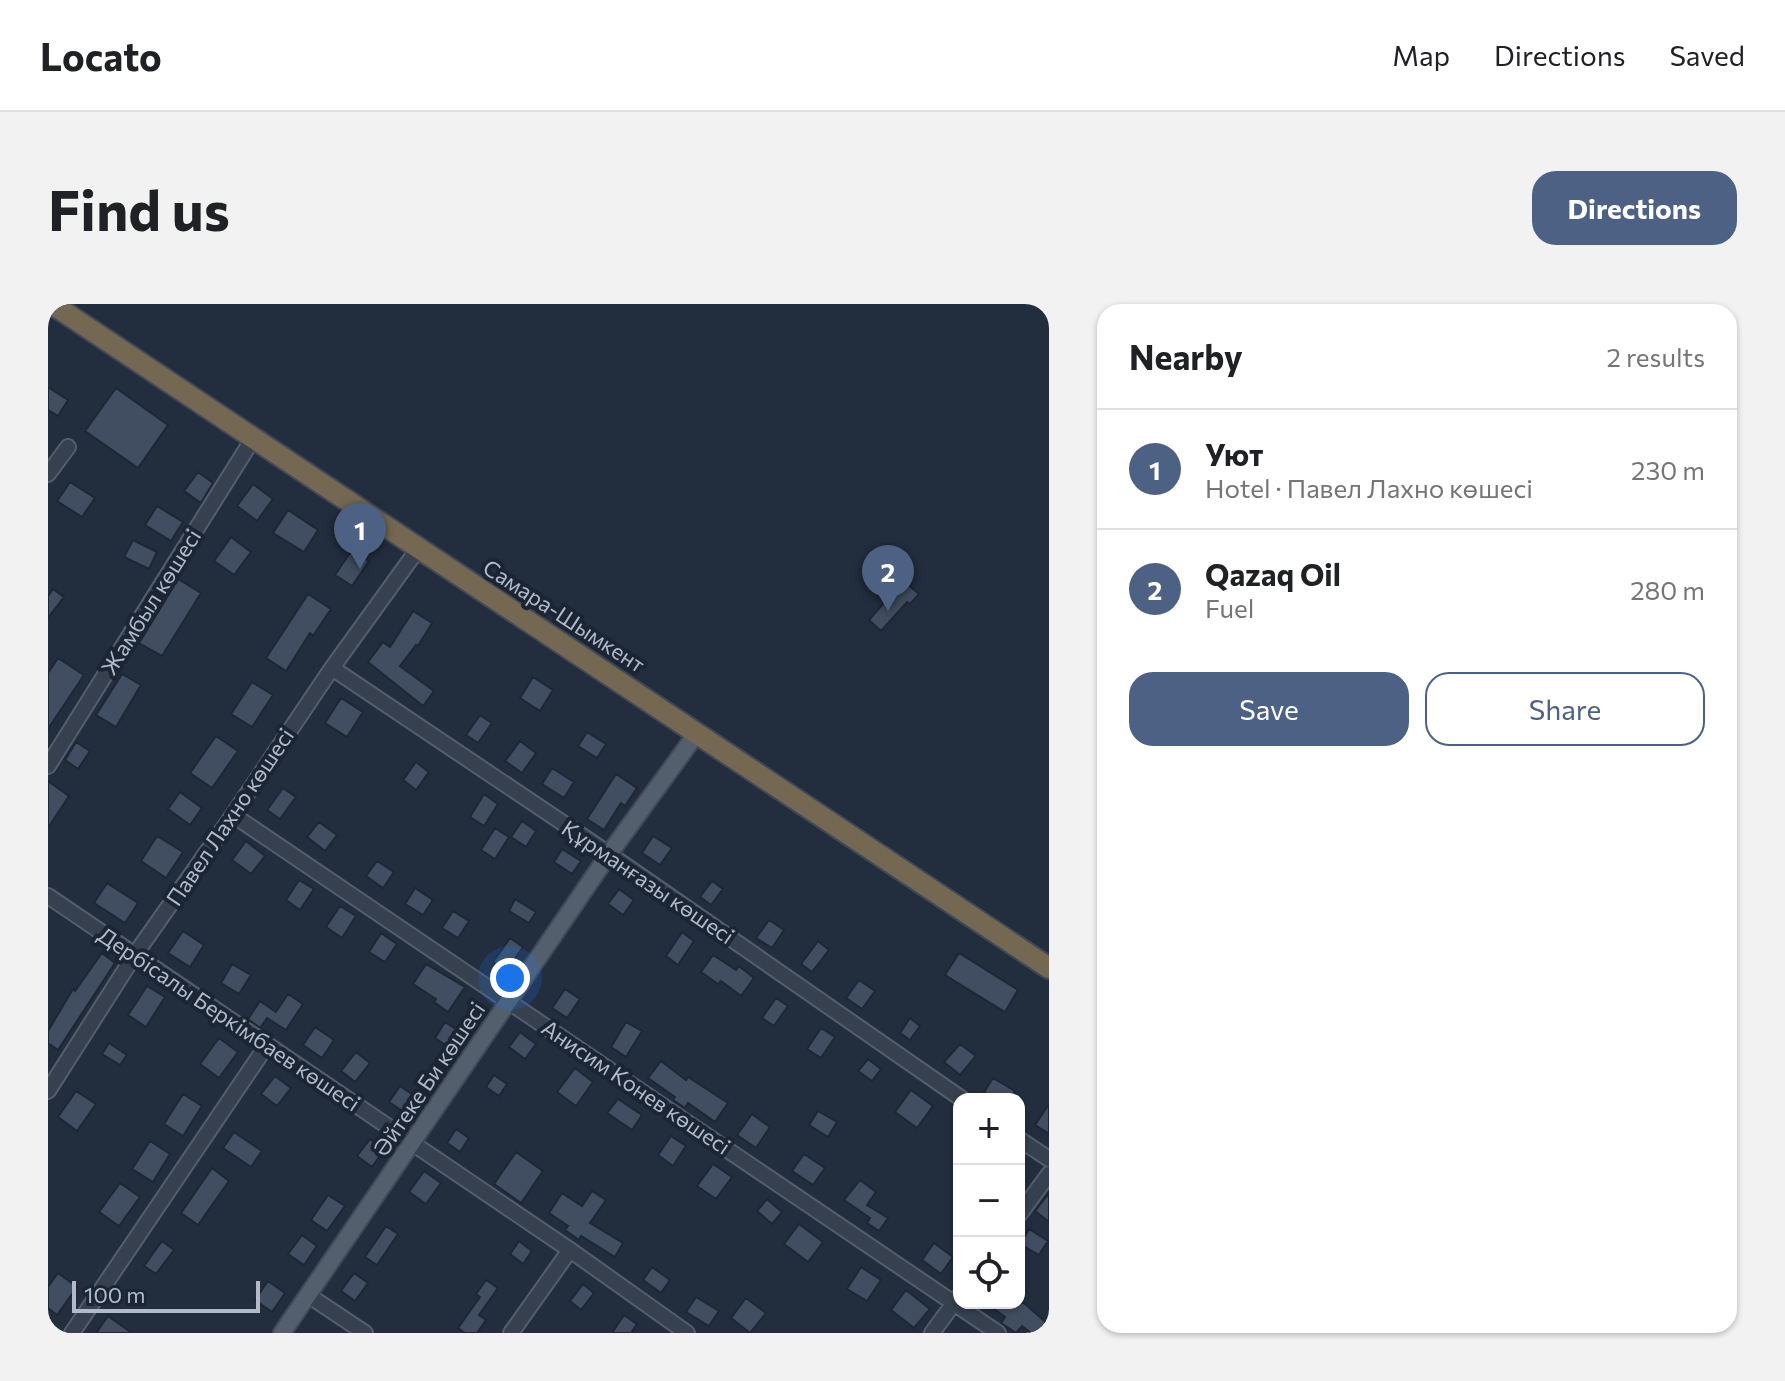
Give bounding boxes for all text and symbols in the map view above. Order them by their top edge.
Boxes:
text: Locato [40,32,162,79]
text: Map [1392,38,1450,72]
text: Directions [1494,38,1625,72]
text: Saved [1669,38,1745,72]
button: Directions [1532,171,1737,245]
text: Find us [48,174,230,243]
text: Nearby [1129,335,1243,377]
text: 2 results [1607,341,1705,372]
text: Уют [1205,435,1264,472]
text: 1 [1149,454,1161,485]
text: 230 m [1631,454,1705,485]
text: Hotel · Павел Лахно көшесі [1205,472,1533,503]
pin: 1 [334,503,386,569]
street label: Жамбыл көшесі [95,524,206,680]
pin: 2 [862,545,914,611]
street label: Самара-Шымкент [478,553,650,678]
text: Qazaq Oil [1205,555,1341,592]
text: 2 [1148,574,1162,605]
text: 280 m [1630,574,1705,605]
text: Fuel [1205,592,1254,623]
button: Save [1129,672,1409,746]
button: Share [1425,672,1705,746]
street label: Павел Лахно көшесі [160,723,299,911]
street label: Құрманғазы көшесі [557,814,740,949]
street label: Дербісалы Беркімбаев көшесі [93,921,365,1117]
your location [490,958,530,998]
street label: Әйтеке Би көшесі [367,996,490,1161]
street label: Анисим Конев көшесі [537,1013,736,1160]
map controls [953,1093,1025,1309]
button: + [953,1093,1025,1165]
button: − [953,1165,1025,1237]
button: locate [953,1237,1025,1309]
scale bar [72,1277,260,1313]
text: 100 m [84,1281,146,1308]

